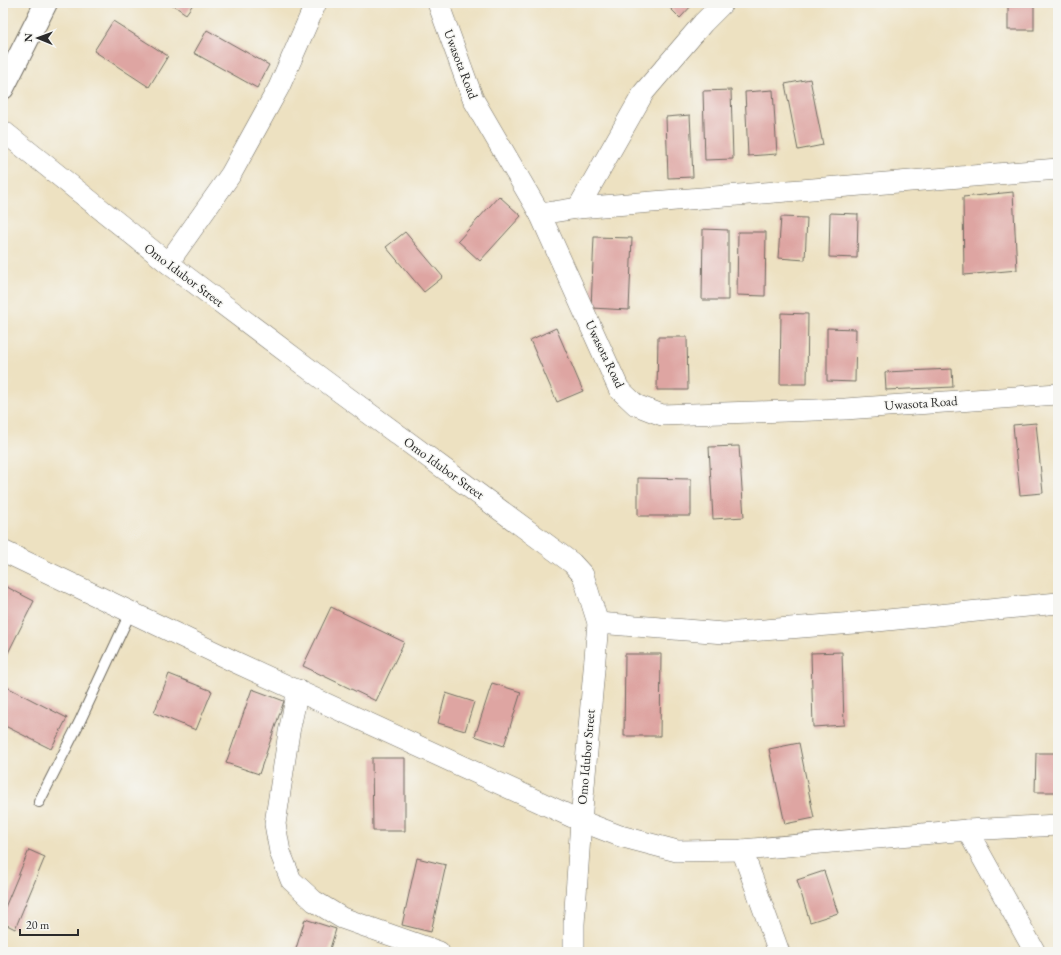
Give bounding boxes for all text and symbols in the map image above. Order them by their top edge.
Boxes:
north arrow [18,18,58,58]
street label: Uwasota Road [440,27,482,102]
text: N [21,33,35,42]
street label: Omo Idubor Street [141,239,227,311]
street label: Uwasota Road [581,317,629,391]
street label: Uwasota Road [884,392,959,414]
street label: Omo Idubor Street [400,433,488,503]
street label: Omo Idubor Street [573,709,599,805]
scale bar [20,911,78,937]
text: 20 m [26,917,50,933]

